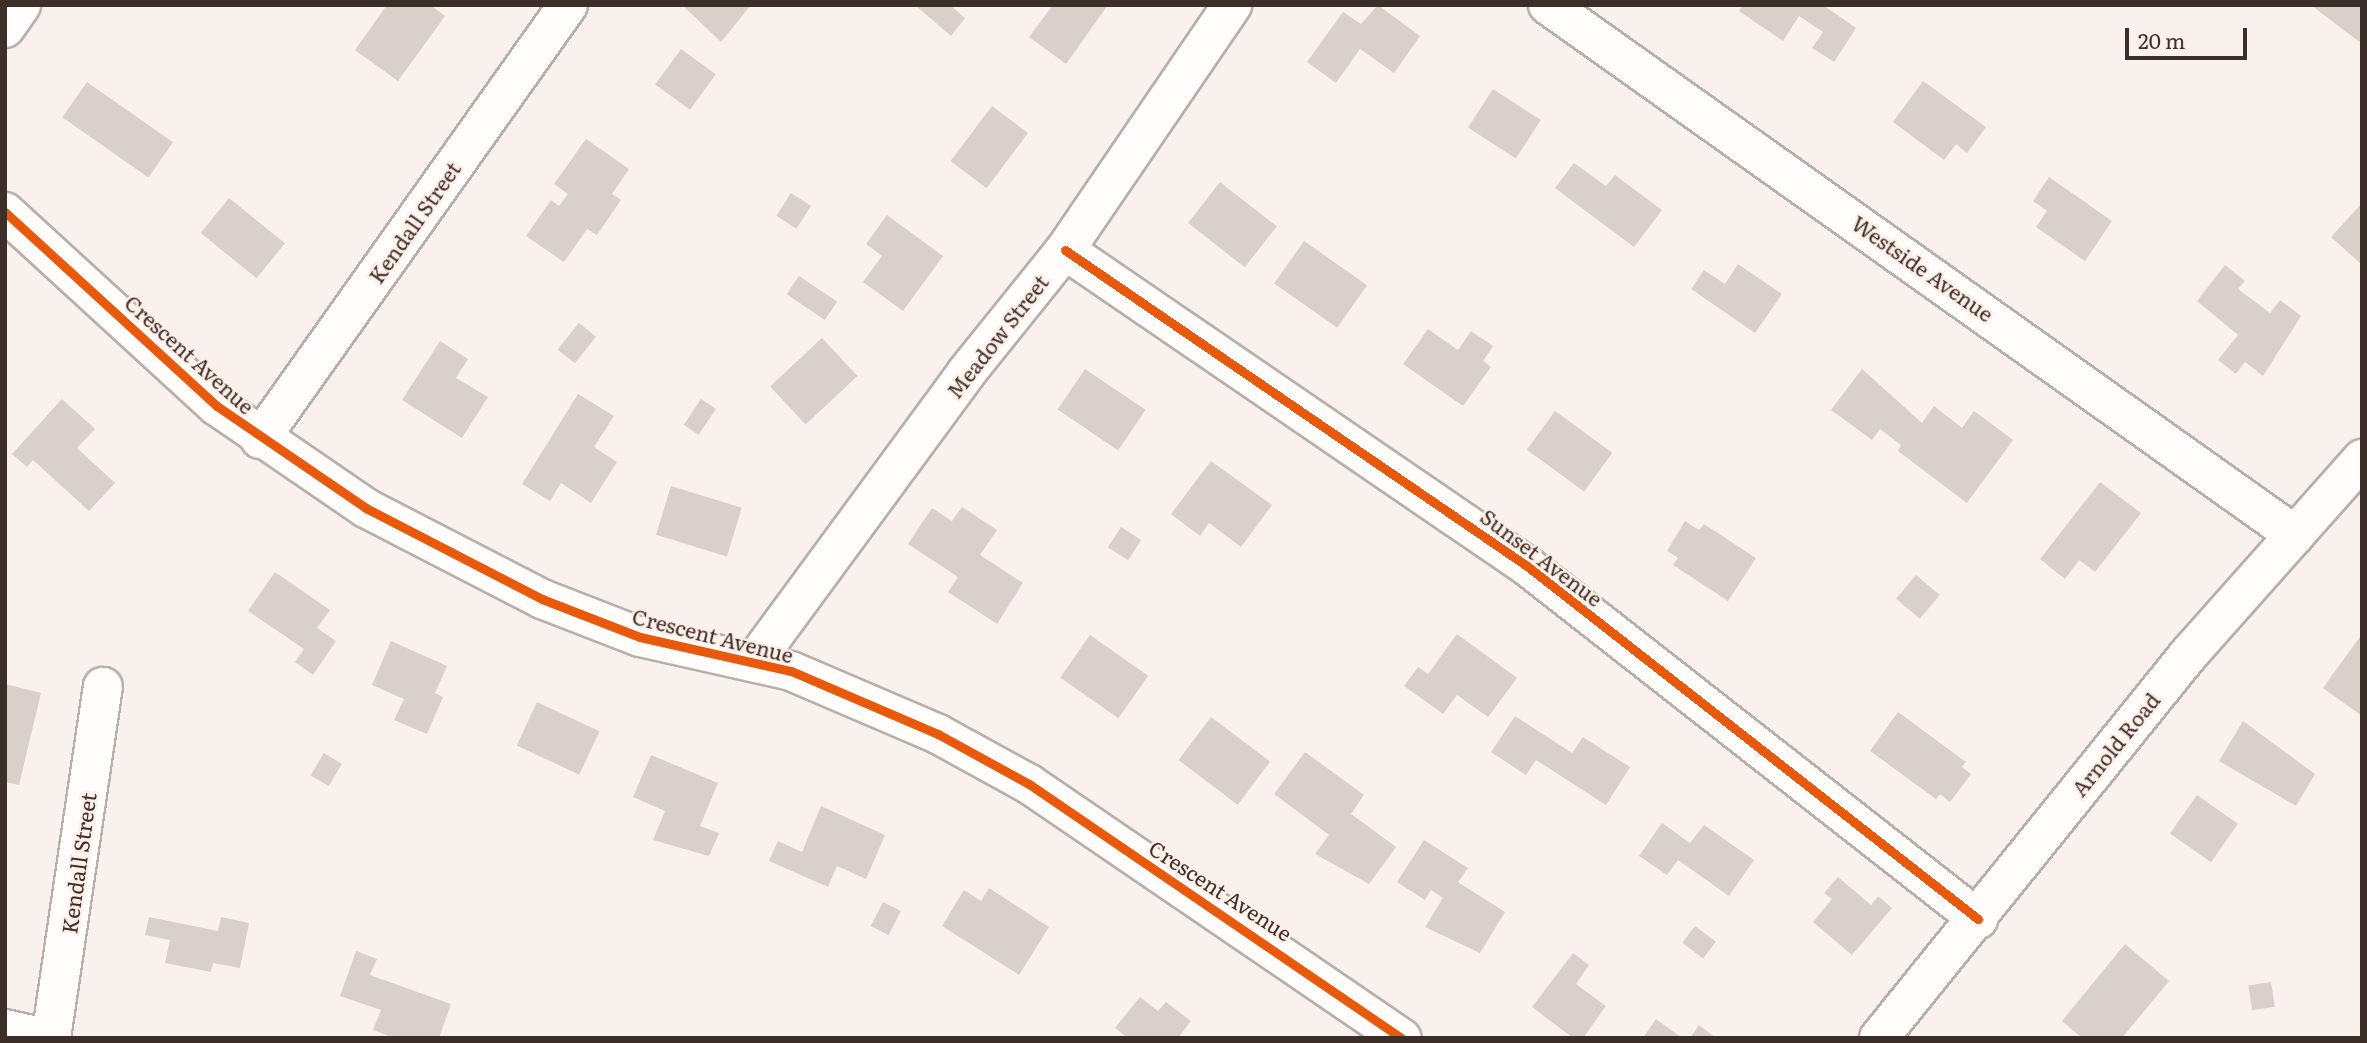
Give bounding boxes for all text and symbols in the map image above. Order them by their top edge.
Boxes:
scale bar [2129,14,2252,58]
text: 20 m [2138,24,2185,55]
street label: Kendall Street [363,156,465,288]
street label: Westside Avenue [1847,210,1999,326]
street label: Meadow Street [941,269,1053,403]
street label: Crescent Avenue [120,289,260,419]
street label: Sunset Avenue [1476,503,1608,611]
street label: Crescent Avenue [630,603,796,667]
street label: Arnold Road [2066,687,2164,801]
street label: Kendall Street [56,791,100,935]
street label: Crescent Avenue [1145,834,1297,946]

